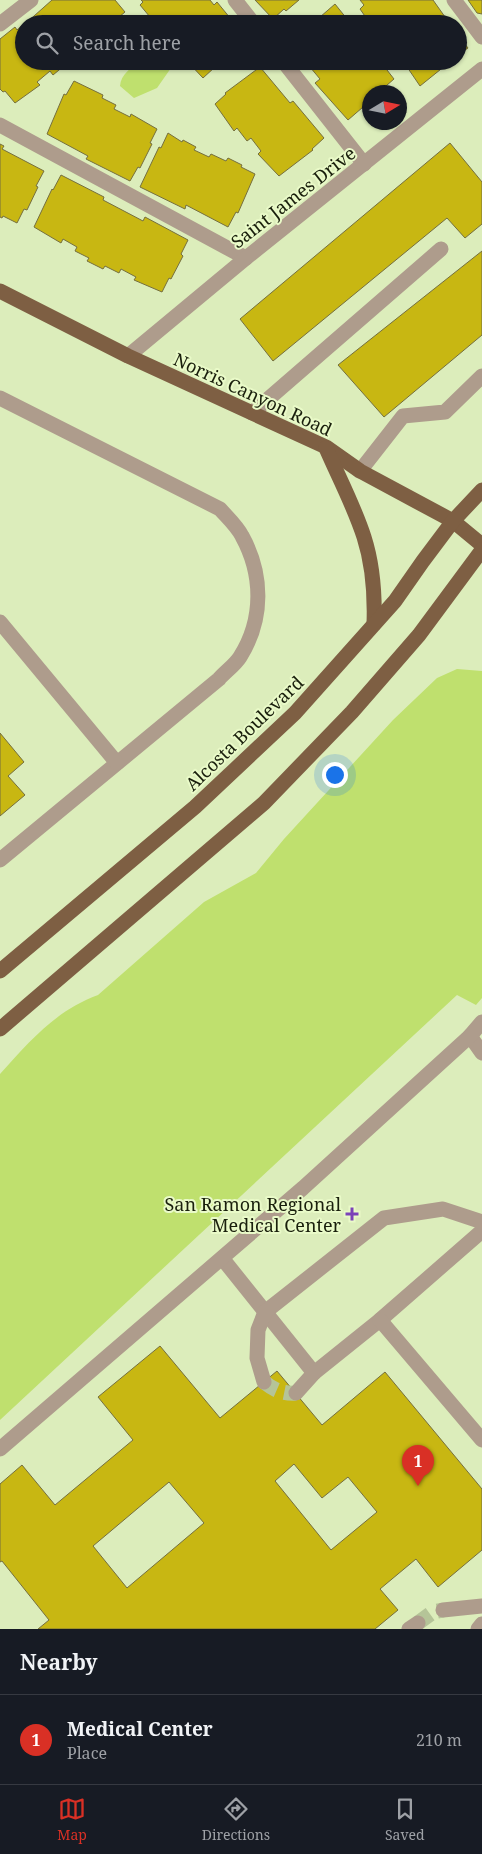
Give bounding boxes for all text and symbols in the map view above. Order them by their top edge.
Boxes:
search box [15,15,467,70]
icon: search [33,29,61,57]
text: Search here [73,30,181,56]
north arrow [362,85,407,130]
street label: Saint James Drive [226,141,360,253]
street label: Norris Canyon Road [170,347,336,441]
street label: Alcosta Boulevard [180,670,308,796]
your location [322,762,348,788]
place label: San Ramon Regional Medical Center [165,1192,342,1237]
marker: San Ramon Regional Medical Center [345,1207,359,1221]
pin: 1 [402,1445,434,1486]
text: Nearby [20,1648,98,1676]
text: Medical Center [67,1716,213,1742]
text: 1 [31,1729,41,1751]
text: 210 m [416,1729,462,1751]
text: Place [67,1742,107,1764]
tab: Map [57,1795,87,1844]
tab: Directions [202,1795,270,1844]
tab: Saved [385,1795,425,1844]

